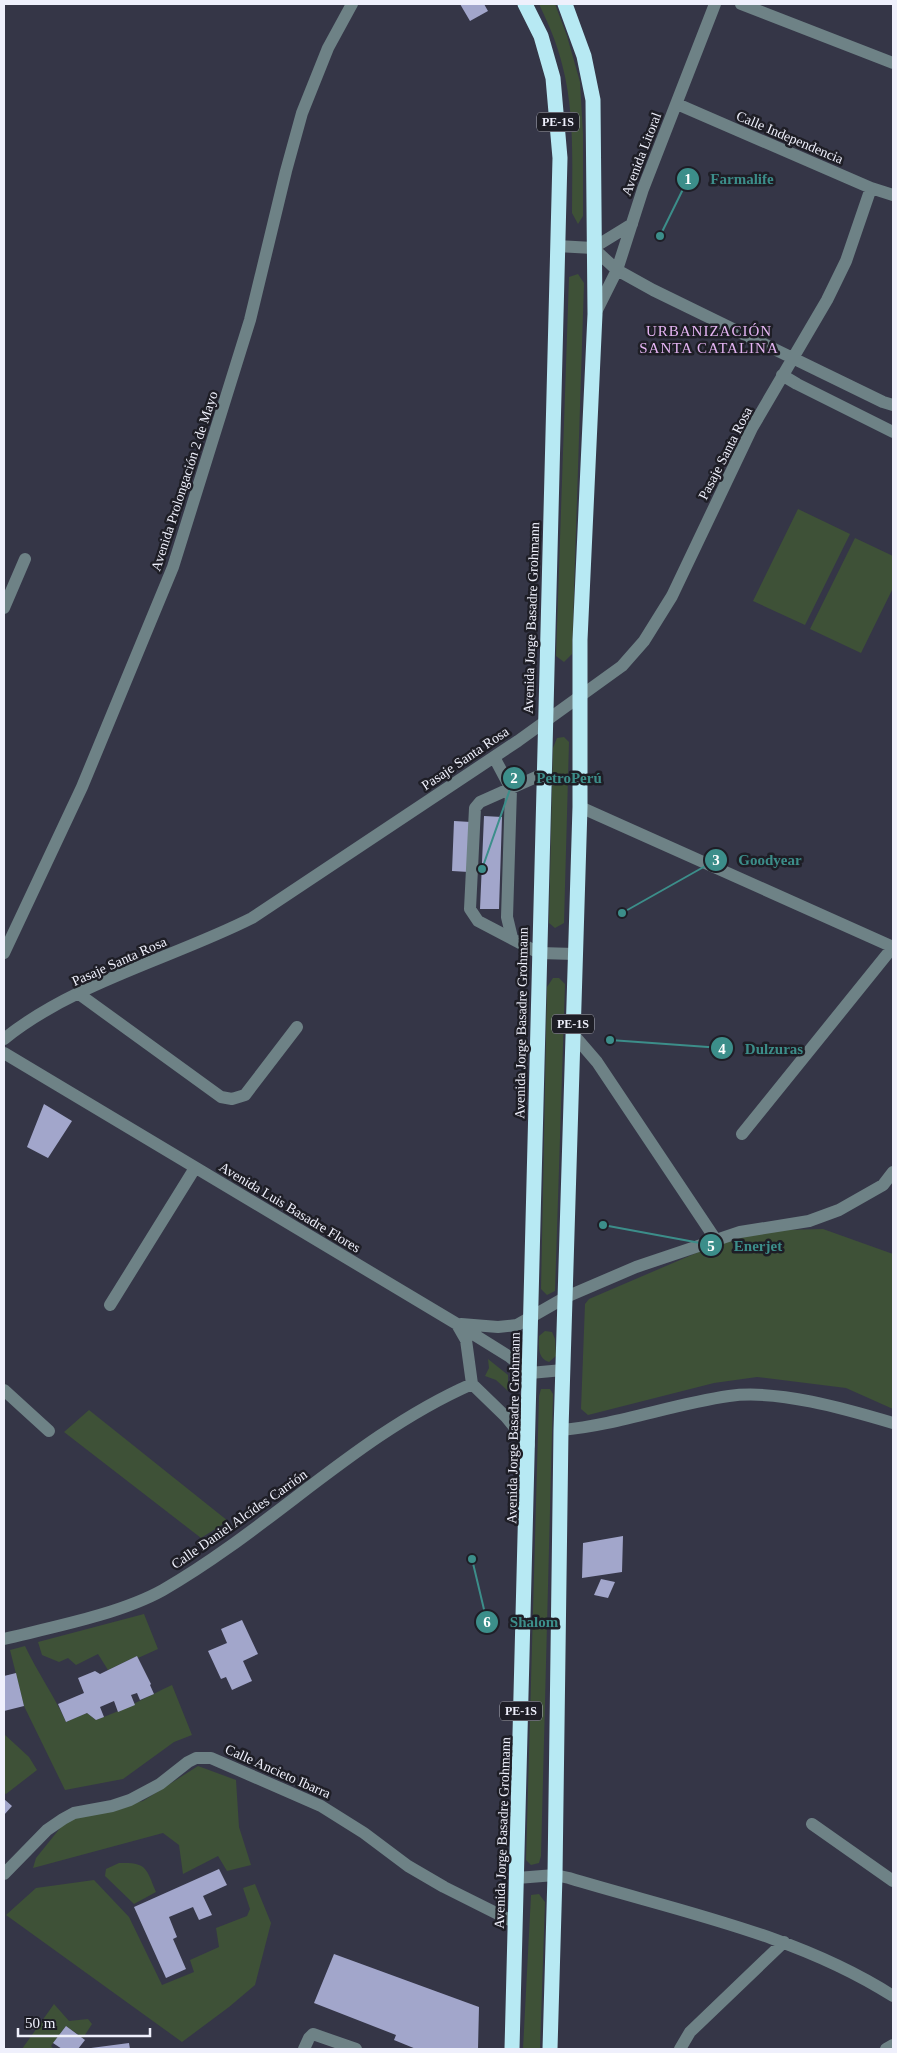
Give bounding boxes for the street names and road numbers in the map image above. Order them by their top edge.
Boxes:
street label: Calle Independencia [734,108,846,167]
street label: Avenida Litoral [619,110,664,198]
road number: PE-1S [537,112,579,132]
street label: Avenida Prolongación 2 de Mayo [148,389,221,573]
street label: Pasaje Santa Rosa [696,404,756,502]
street label: Avenida Jorge Basadre Grohmann [521,522,542,714]
street label: Pasaje Santa Rosa [419,723,512,793]
street label: Avenida Jorge Basadre Grohmann [512,927,531,1119]
street label: Pasaje Santa Rosa [70,934,170,989]
road number: PE-1S [552,1014,594,1034]
street label: Avenida Luis Basadre Flores [217,1159,363,1256]
street label: Avenida Jorge Basadre Grohmann [504,1332,523,1524]
street label: Calle Daniel Alcídes Carrión [169,1467,310,1572]
road number: PE-1S [500,1702,542,1720]
street label: Avenida Jorge Basadre Grohmann [492,1737,513,1929]
street label: Calle Ancieto Ibarra [223,1742,333,1802]

